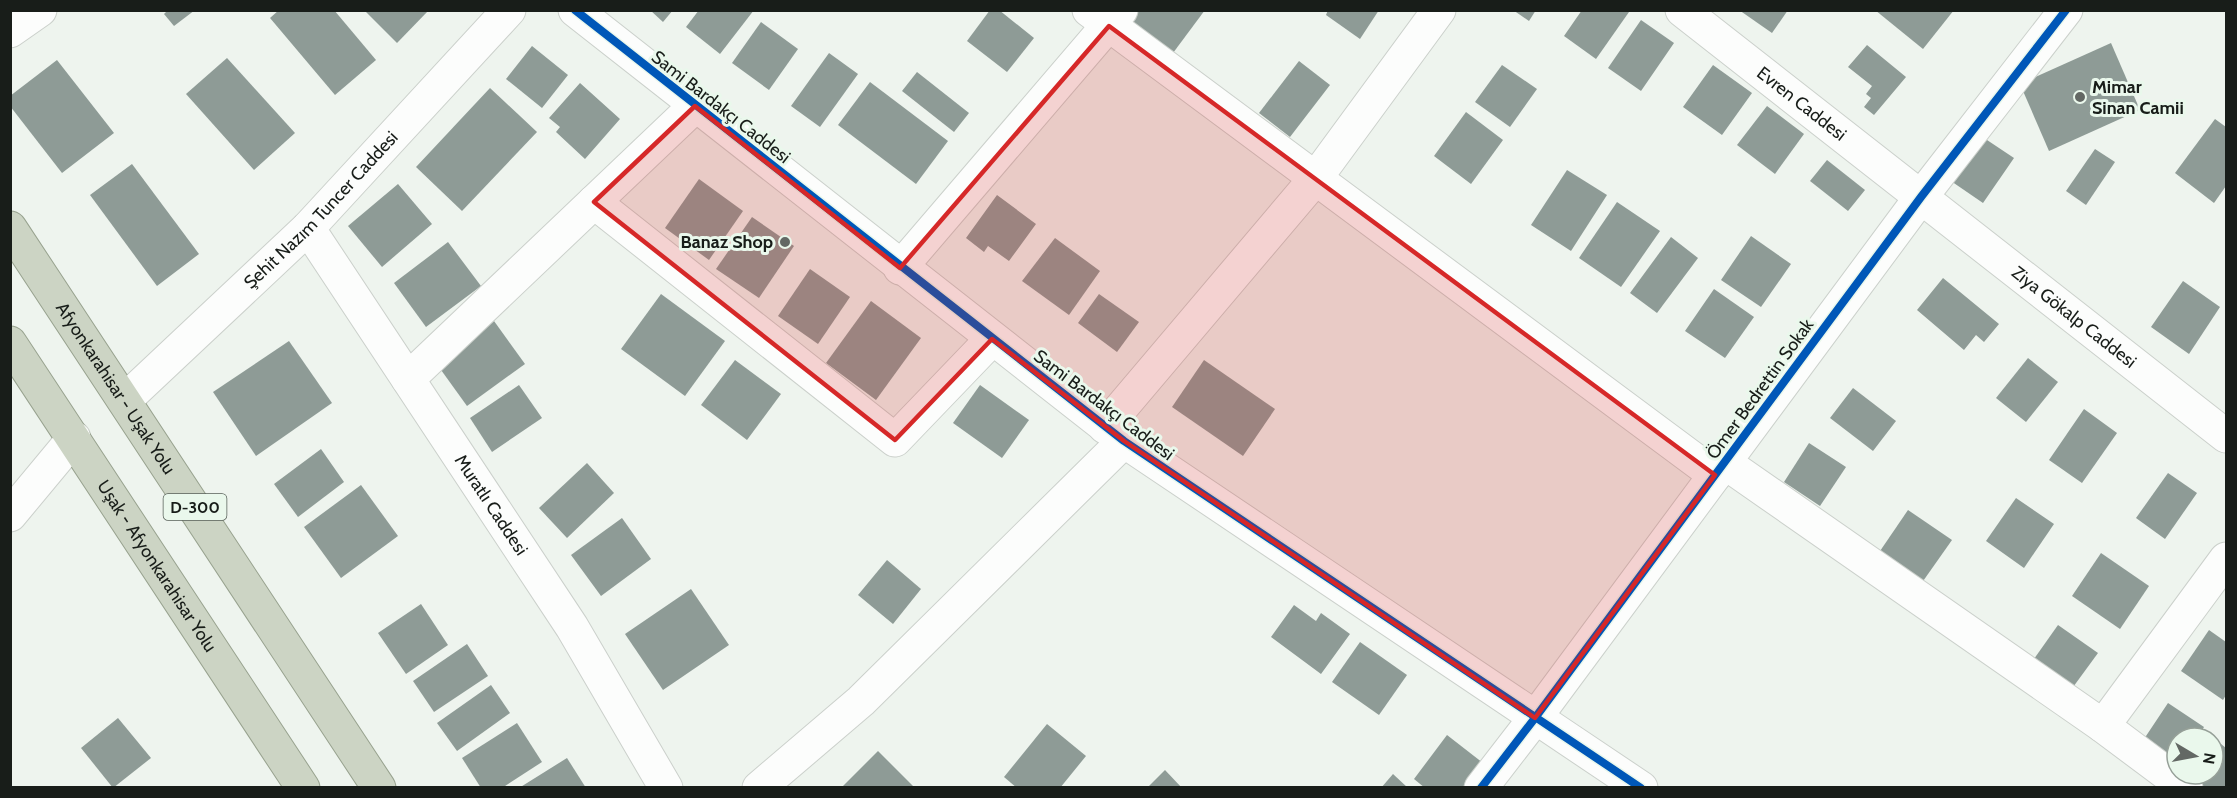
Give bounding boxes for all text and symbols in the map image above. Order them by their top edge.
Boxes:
street label: Sami Bardakçı Caddesi [647,46,795,168]
street label: Evren Caddesi [1753,62,1851,146]
place label: Mimar Sinan Camii [2092,76,2184,119]
marker: Mimar Sinan Camii [2073,90,2087,104]
street label: Şehit Nazım Tuncer Caddesi [239,127,403,293]
place label: Banaz Shop [681,231,773,253]
marker: Banaz Shop [778,235,792,249]
street label: Ziya Gökalp Caddesi [2007,261,2141,373]
street label: Afyonkarahisar - Uşak Yolu [51,298,180,478]
street label: Ömer Bedrettin Sokak [1702,314,1819,464]
street label: Sami Bardakçı Caddesi [1029,345,1179,465]
street label: Muratlı Caddesi [450,450,532,559]
street label: Uşak - Afyonkarahisar Yolu [92,476,221,656]
road number: D-300 [164,494,226,520]
north arrow [2165,726,2225,786]
text: N [2199,751,2220,766]

